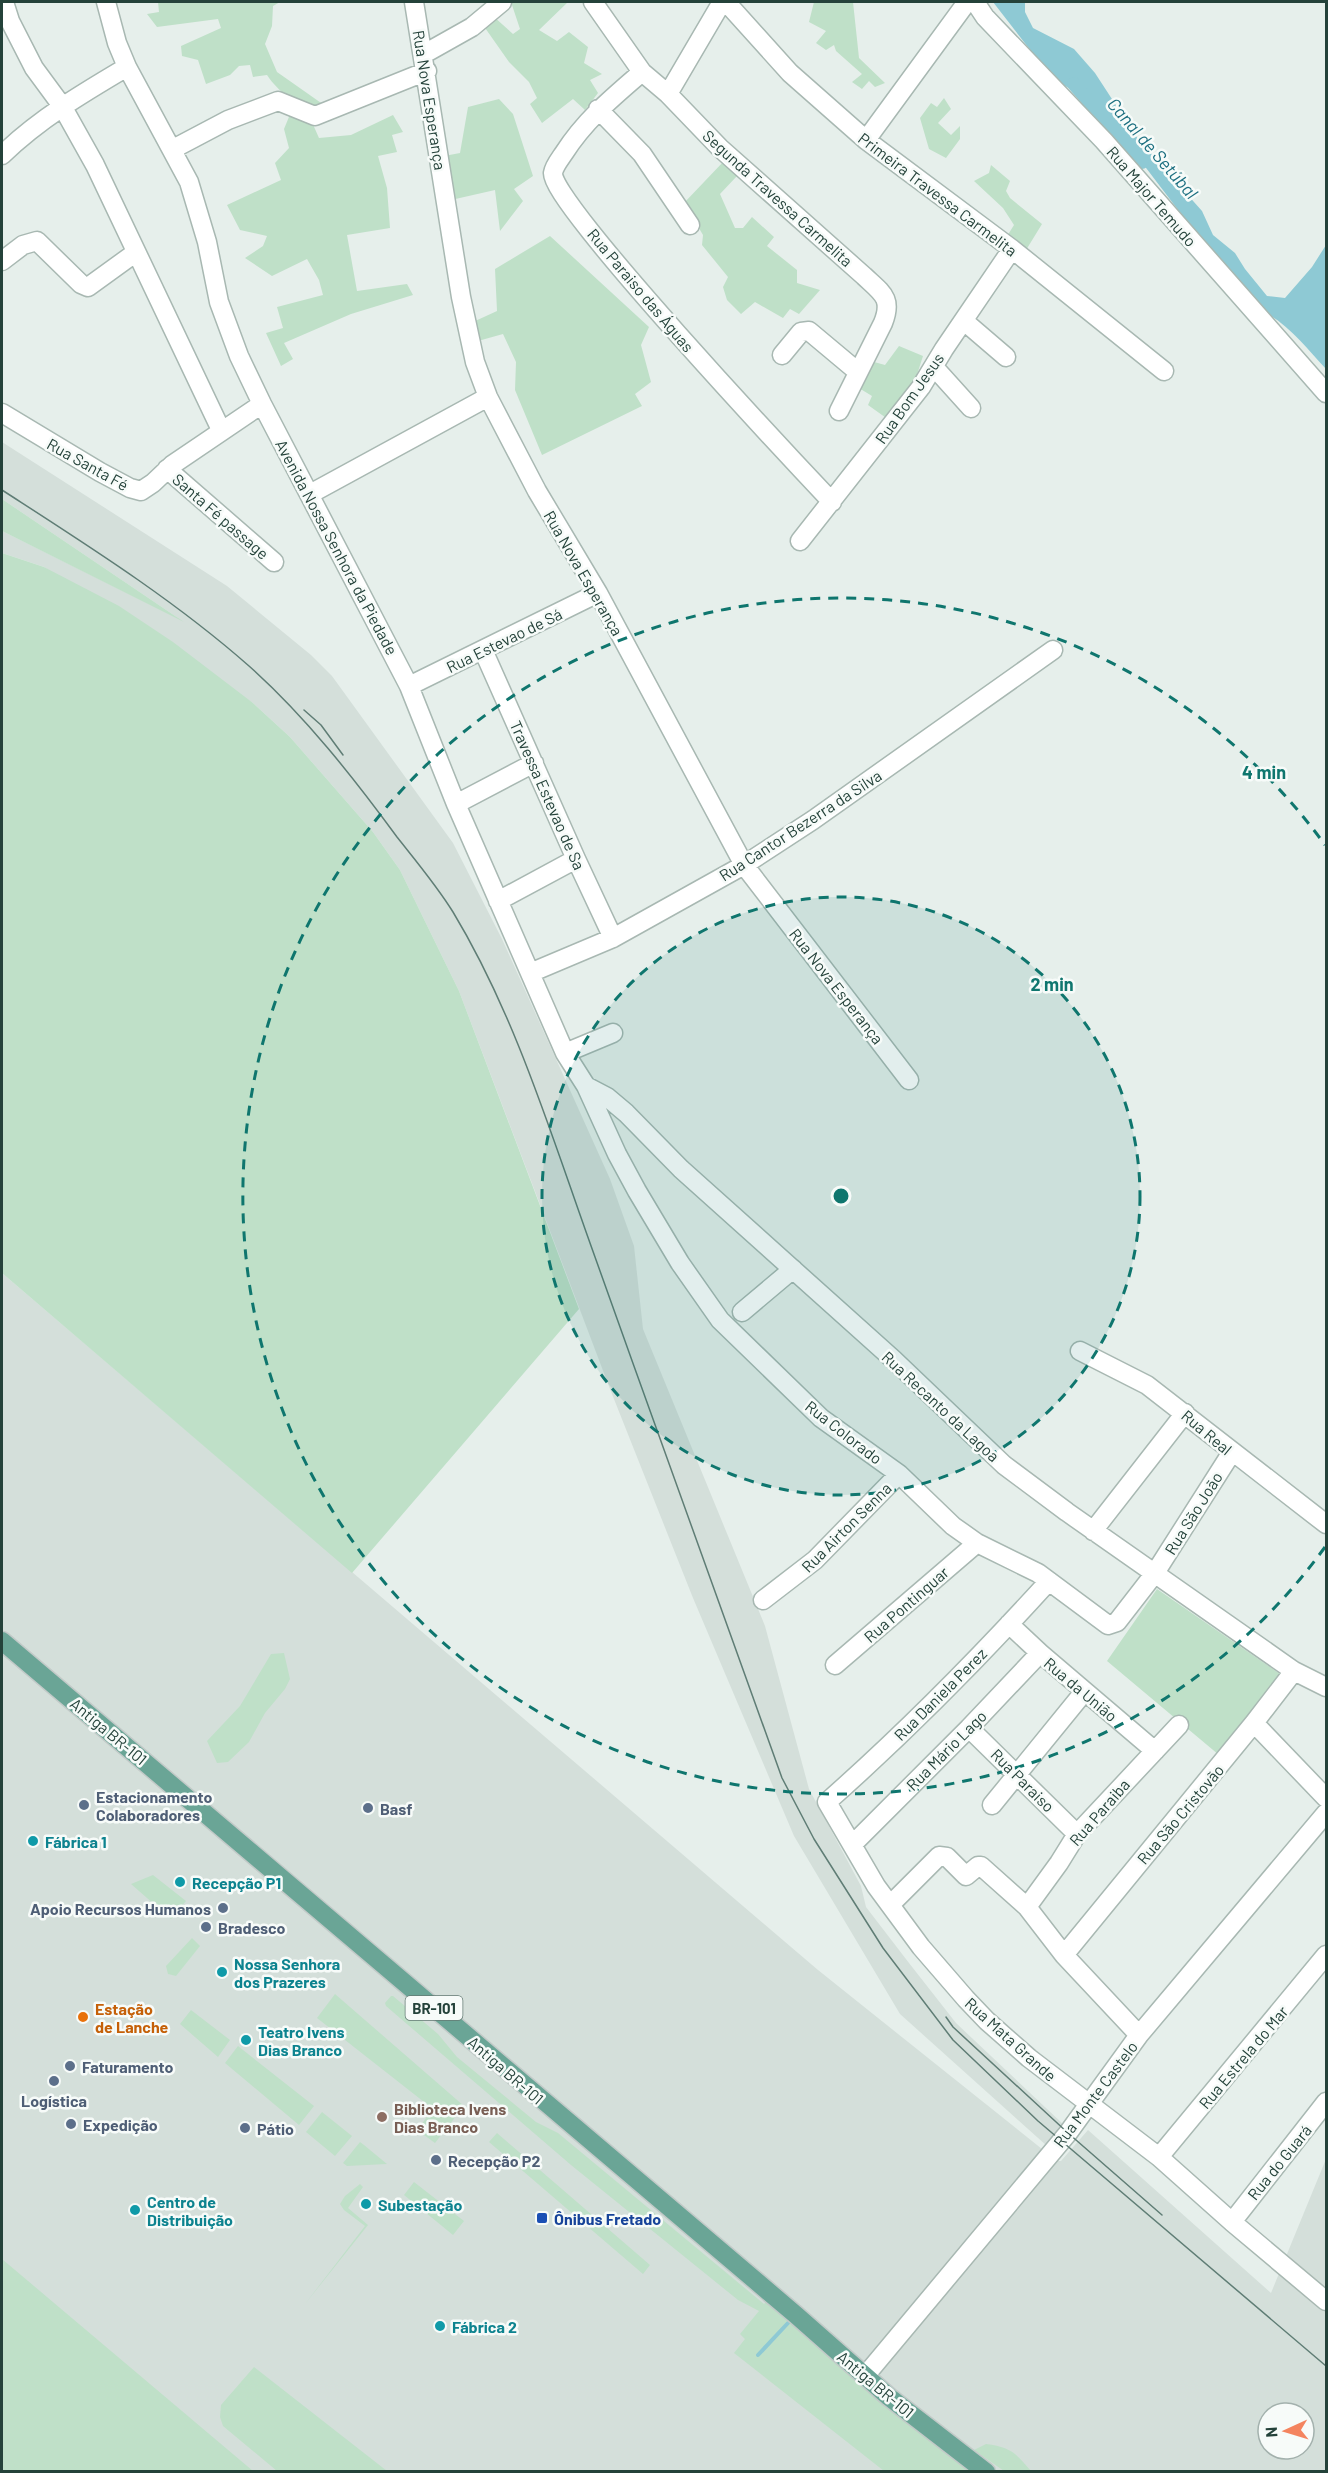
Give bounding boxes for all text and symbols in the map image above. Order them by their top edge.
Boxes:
street label: Rua Nova Esperança [410,29,450,171]
water label: Canal de Setúbal [1103,93,1203,203]
street label: Segunda Travessa Carmelita [699,126,857,270]
street label: Primeira Travessa Carmelita [855,128,1021,260]
street label: Rua Major Temudo [1103,142,1201,250]
street label: Rua Paraiso das Águas [584,224,698,356]
street label: Rua Bom Jesus [871,349,947,447]
street label: Rua Santa Fé [44,434,132,494]
street label: Avenida Nossa Senhora da Piedade [272,436,402,658]
street label: Santa Fé passage [169,469,273,563]
street label: Rua Nova Esperança [540,507,628,639]
street label: Rua Estevao de Sá [443,604,565,676]
street label: Travessa Estevao de Sa [507,718,589,872]
text: 4 min [1242,761,1286,783]
street label: Rua Cantor Bezerra da Silva [715,765,885,885]
street label: Rua Nova Esperança [786,924,888,1048]
text: 2 min [1030,973,1074,995]
centre of rings [831,1186,851,1206]
street label: Rua Recanto da Lagoa [878,1347,1004,1465]
street label: Rua Colorado [802,1396,886,1468]
street label: Rua Real [1178,1406,1236,1458]
street label: Rua São João [1160,1468,1226,1558]
street label: Rua Airton Senna [797,1478,895,1576]
street label: Rua Pontinguar [860,1562,952,1646]
street label: Rua Daniela Perez [890,1644,990,1744]
street label: Rua da União [1041,1653,1121,1725]
street label: Antiga BR-101 [67,1693,151,1769]
street label: Rua Mário Lago [902,1706,990,1794]
street label: Rua Paraiso [987,1744,1059,1816]
street label: Rua São Cristovão [1133,1760,1227,1868]
street label: Rua Paraiba [1065,1775,1133,1849]
place label: Estacionamento Colaboradores [96,1787,212,1824]
marker: Estacionamento Colaboradores [77,1798,91,1812]
place label: Basf [380,1799,413,1818]
marker: Basf [361,1801,375,1815]
place label: Fábrica 1 [45,1832,107,1851]
marker: Fábrica 1 [26,1834,40,1848]
place label: Recepção P1 [192,1873,281,1892]
marker: Recepção P1 [173,1875,187,1889]
place label: Apoio Recursos Humanos [30,1899,211,1918]
marker: Apoio Recursos Humanos [216,1901,230,1915]
place label: Bradesco [218,1918,286,1937]
marker: Bradesco [199,1920,213,1934]
place label: Nossa Senhora dos Prazeres [234,1954,340,1991]
marker: Nossa Senhora dos Prazeres [215,1965,229,1979]
street label: Rua Mata Grande [962,1993,1060,2085]
road number: BR-101 [406,1996,462,2020]
place label: Estação de Lanche [95,1999,169,2036]
street label: Rua Estrela do Mar [1194,2002,1292,2112]
marker: Estação de Lanche [76,2010,90,2024]
place label: Teatro Ivens Dias Branco [258,2022,345,2059]
street label: Antiga BR-101 [464,2032,548,2108]
marker: Teatro Ivens Dias Branco [239,2033,253,2047]
street label: Rua Monte Castelo [1049,2037,1141,2151]
place label: Faturamento [82,2057,173,2076]
marker: Faturamento [63,2059,77,2073]
marker: Logística [47,2074,61,2088]
place label: Logística [21,2091,87,2110]
place label: Biblioteca Ivens Dias Branco [394,2099,506,2136]
marker: Biblioteca Ivens Dias Branco [375,2110,389,2124]
place label: Expedição [83,2115,158,2134]
marker: Expedição [64,2117,78,2131]
place label: Pátio [257,2119,294,2138]
marker: Pátio [238,2121,252,2135]
street label: Rua do Guará [1243,2121,1315,2203]
place label: Recepção P2 [448,2151,540,2170]
marker: Recepção P2 [429,2153,443,2167]
place label: Centro de Distribuição [147,2192,233,2229]
place label: Subestação [378,2195,462,2214]
marker: Subestação [359,2197,373,2211]
marker: Centro de Distribuição [128,2203,142,2217]
place label: Ônibus Fretado [554,2209,661,2228]
marker: Ônibus Fretado [535,2211,549,2225]
place label: Fábrica 2 [452,2317,517,2336]
marker: Fábrica 2 [433,2319,447,2333]
street label: Antiga BR-101 [834,2346,918,2422]
north arrow [1256,2401,1316,2461]
text: N [1261,2426,1280,2438]

